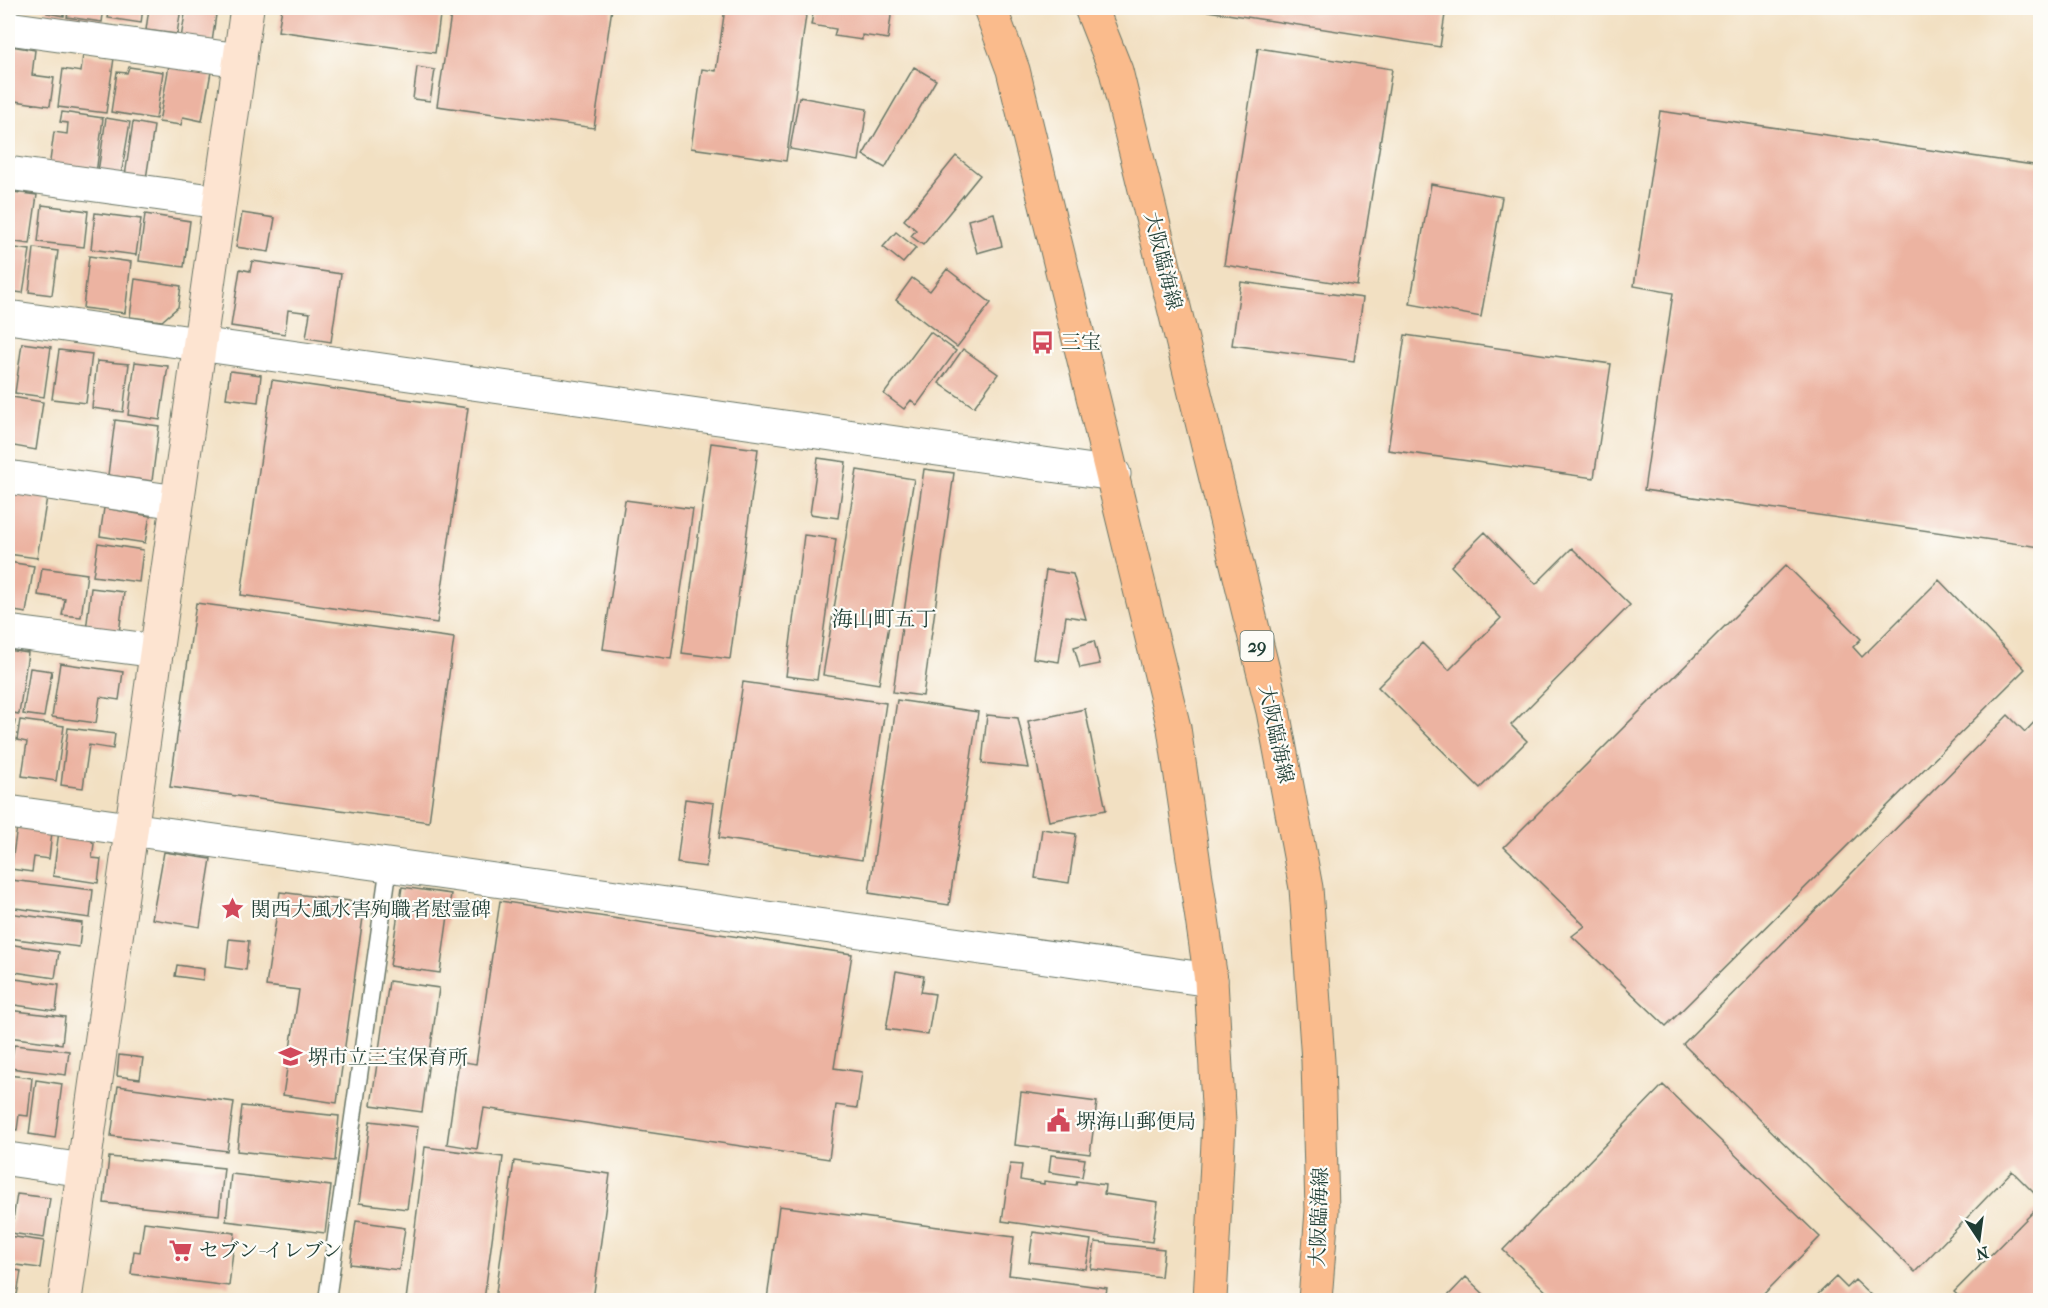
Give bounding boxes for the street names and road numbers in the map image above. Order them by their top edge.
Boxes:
street label: 大阪臨海線 [1140,210,1186,312]
road number: 29 [1240,631,1274,661]
street label: 大阪臨海線 [1254,683,1298,785]
street label: 大阪臨海線 [1306,1167,1332,1267]

